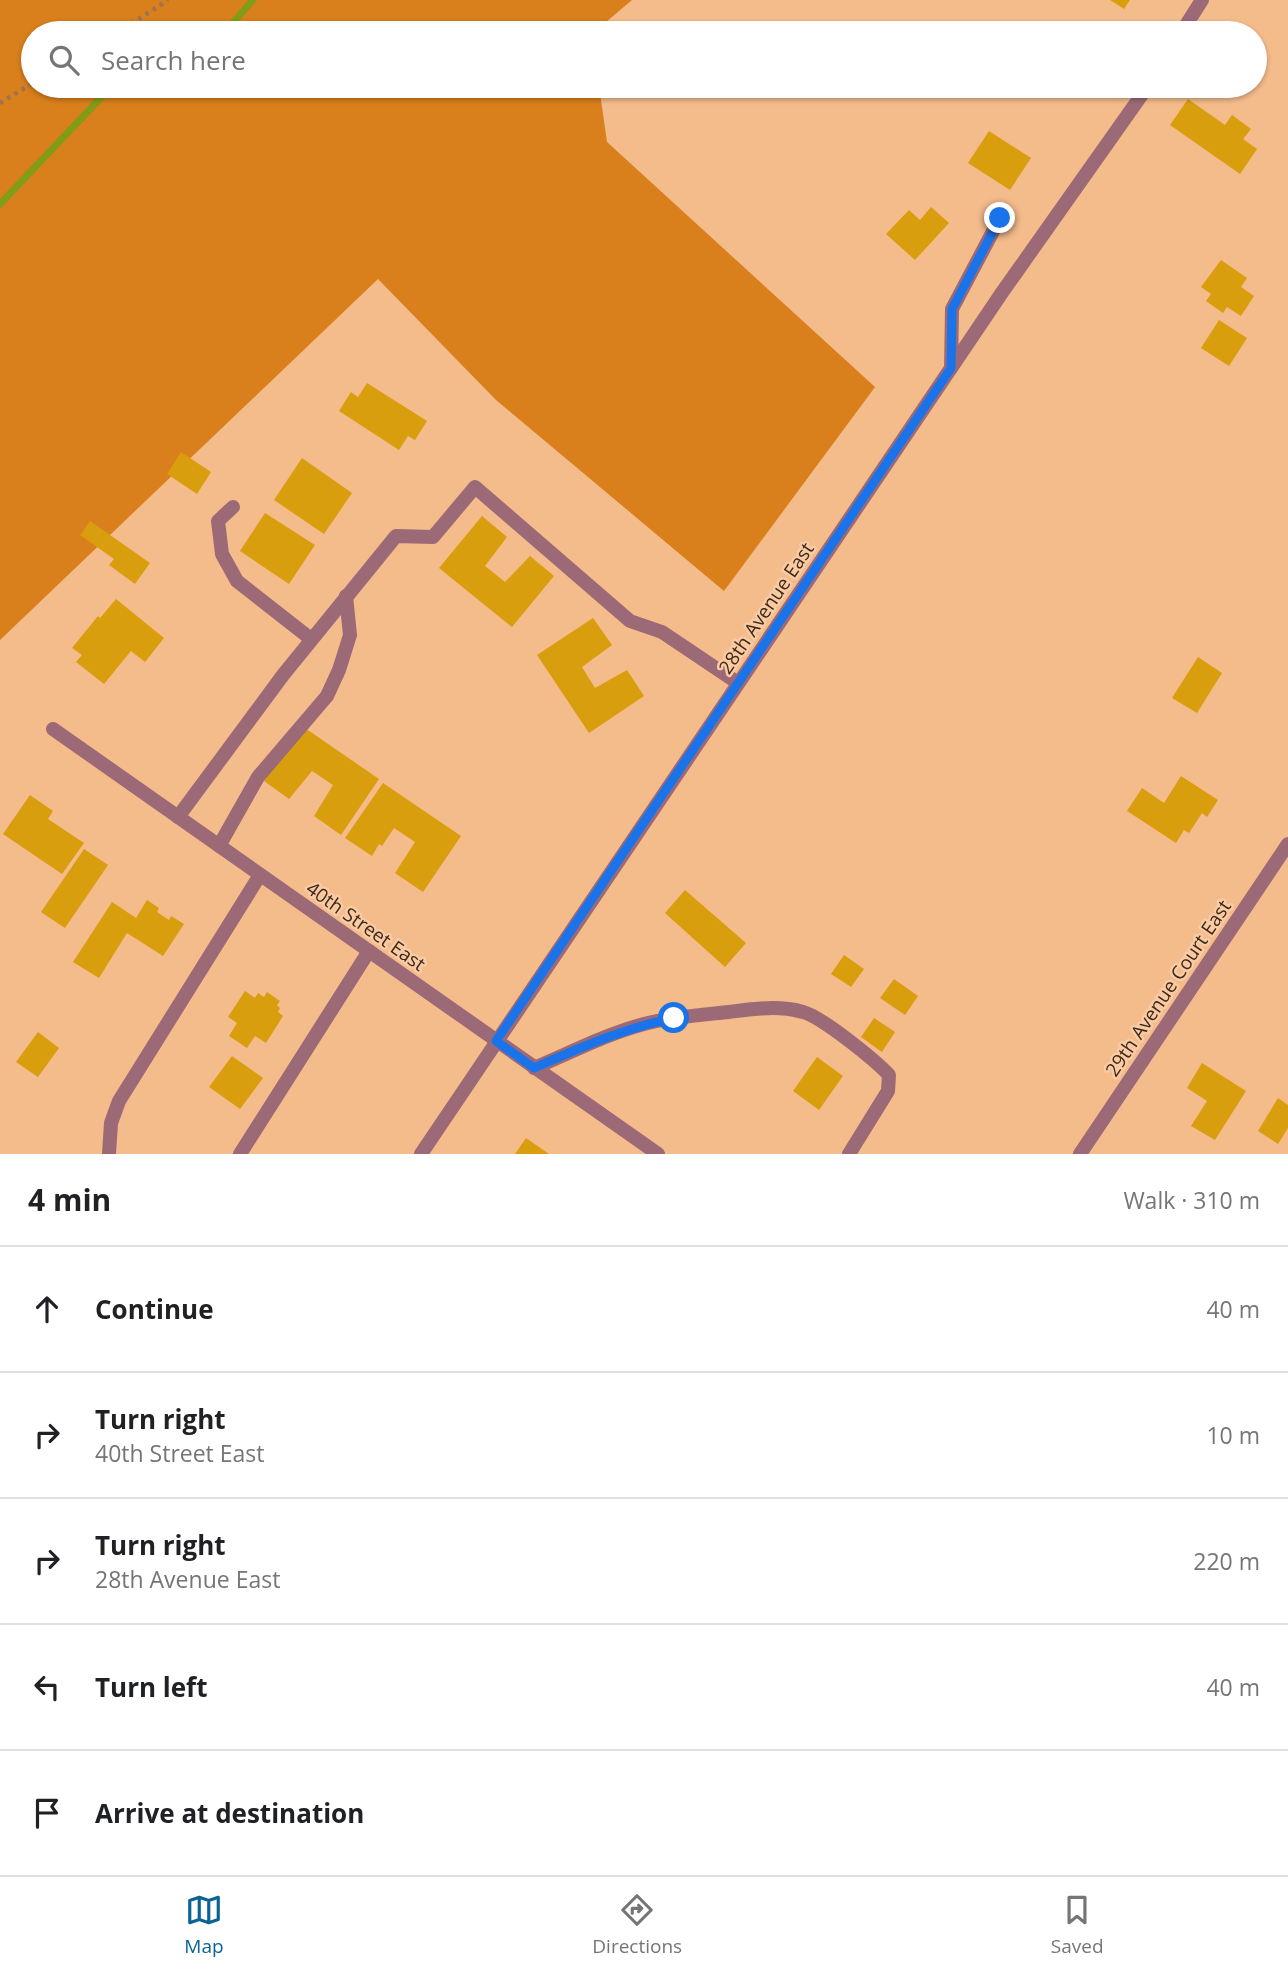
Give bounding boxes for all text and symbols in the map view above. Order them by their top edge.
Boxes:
search box [21,21,1267,98]
icon: search [45,41,83,79]
text: Search here [101,42,246,78]
route end [984,202,1015,233]
street label: 28th Avenue East [712,537,820,679]
street label: 40th Street East [301,875,431,977]
street label: 29th Avenue Court East [1099,894,1237,1081]
route start [658,1002,689,1033]
text: 4 min [28,1179,111,1220]
text: Walk · 310 m [1123,1184,1260,1216]
icon: ahead [28,1290,66,1328]
text: Continue [95,1291,214,1327]
text: 40 m [1206,1293,1260,1325]
text: Turn right [95,1401,226,1437]
icon: right [28,1416,66,1454]
text: 10 m [1206,1419,1260,1451]
text: 40th Street East [95,1437,265,1469]
text: Turn right [95,1527,226,1563]
icon: right [28,1542,66,1580]
text: 220 m [1193,1545,1260,1577]
text: 28th Avenue East [95,1563,280,1595]
icon: left [28,1668,66,1706]
text: Turn left [95,1669,207,1705]
text: 40 m [1206,1671,1260,1703]
icon: arrive [28,1794,66,1832]
text: Arrive at destination [95,1795,364,1831]
tab: Map [184,1891,224,1959]
tab: Directions [592,1891,682,1959]
tab: Saved [1051,1891,1104,1959]

